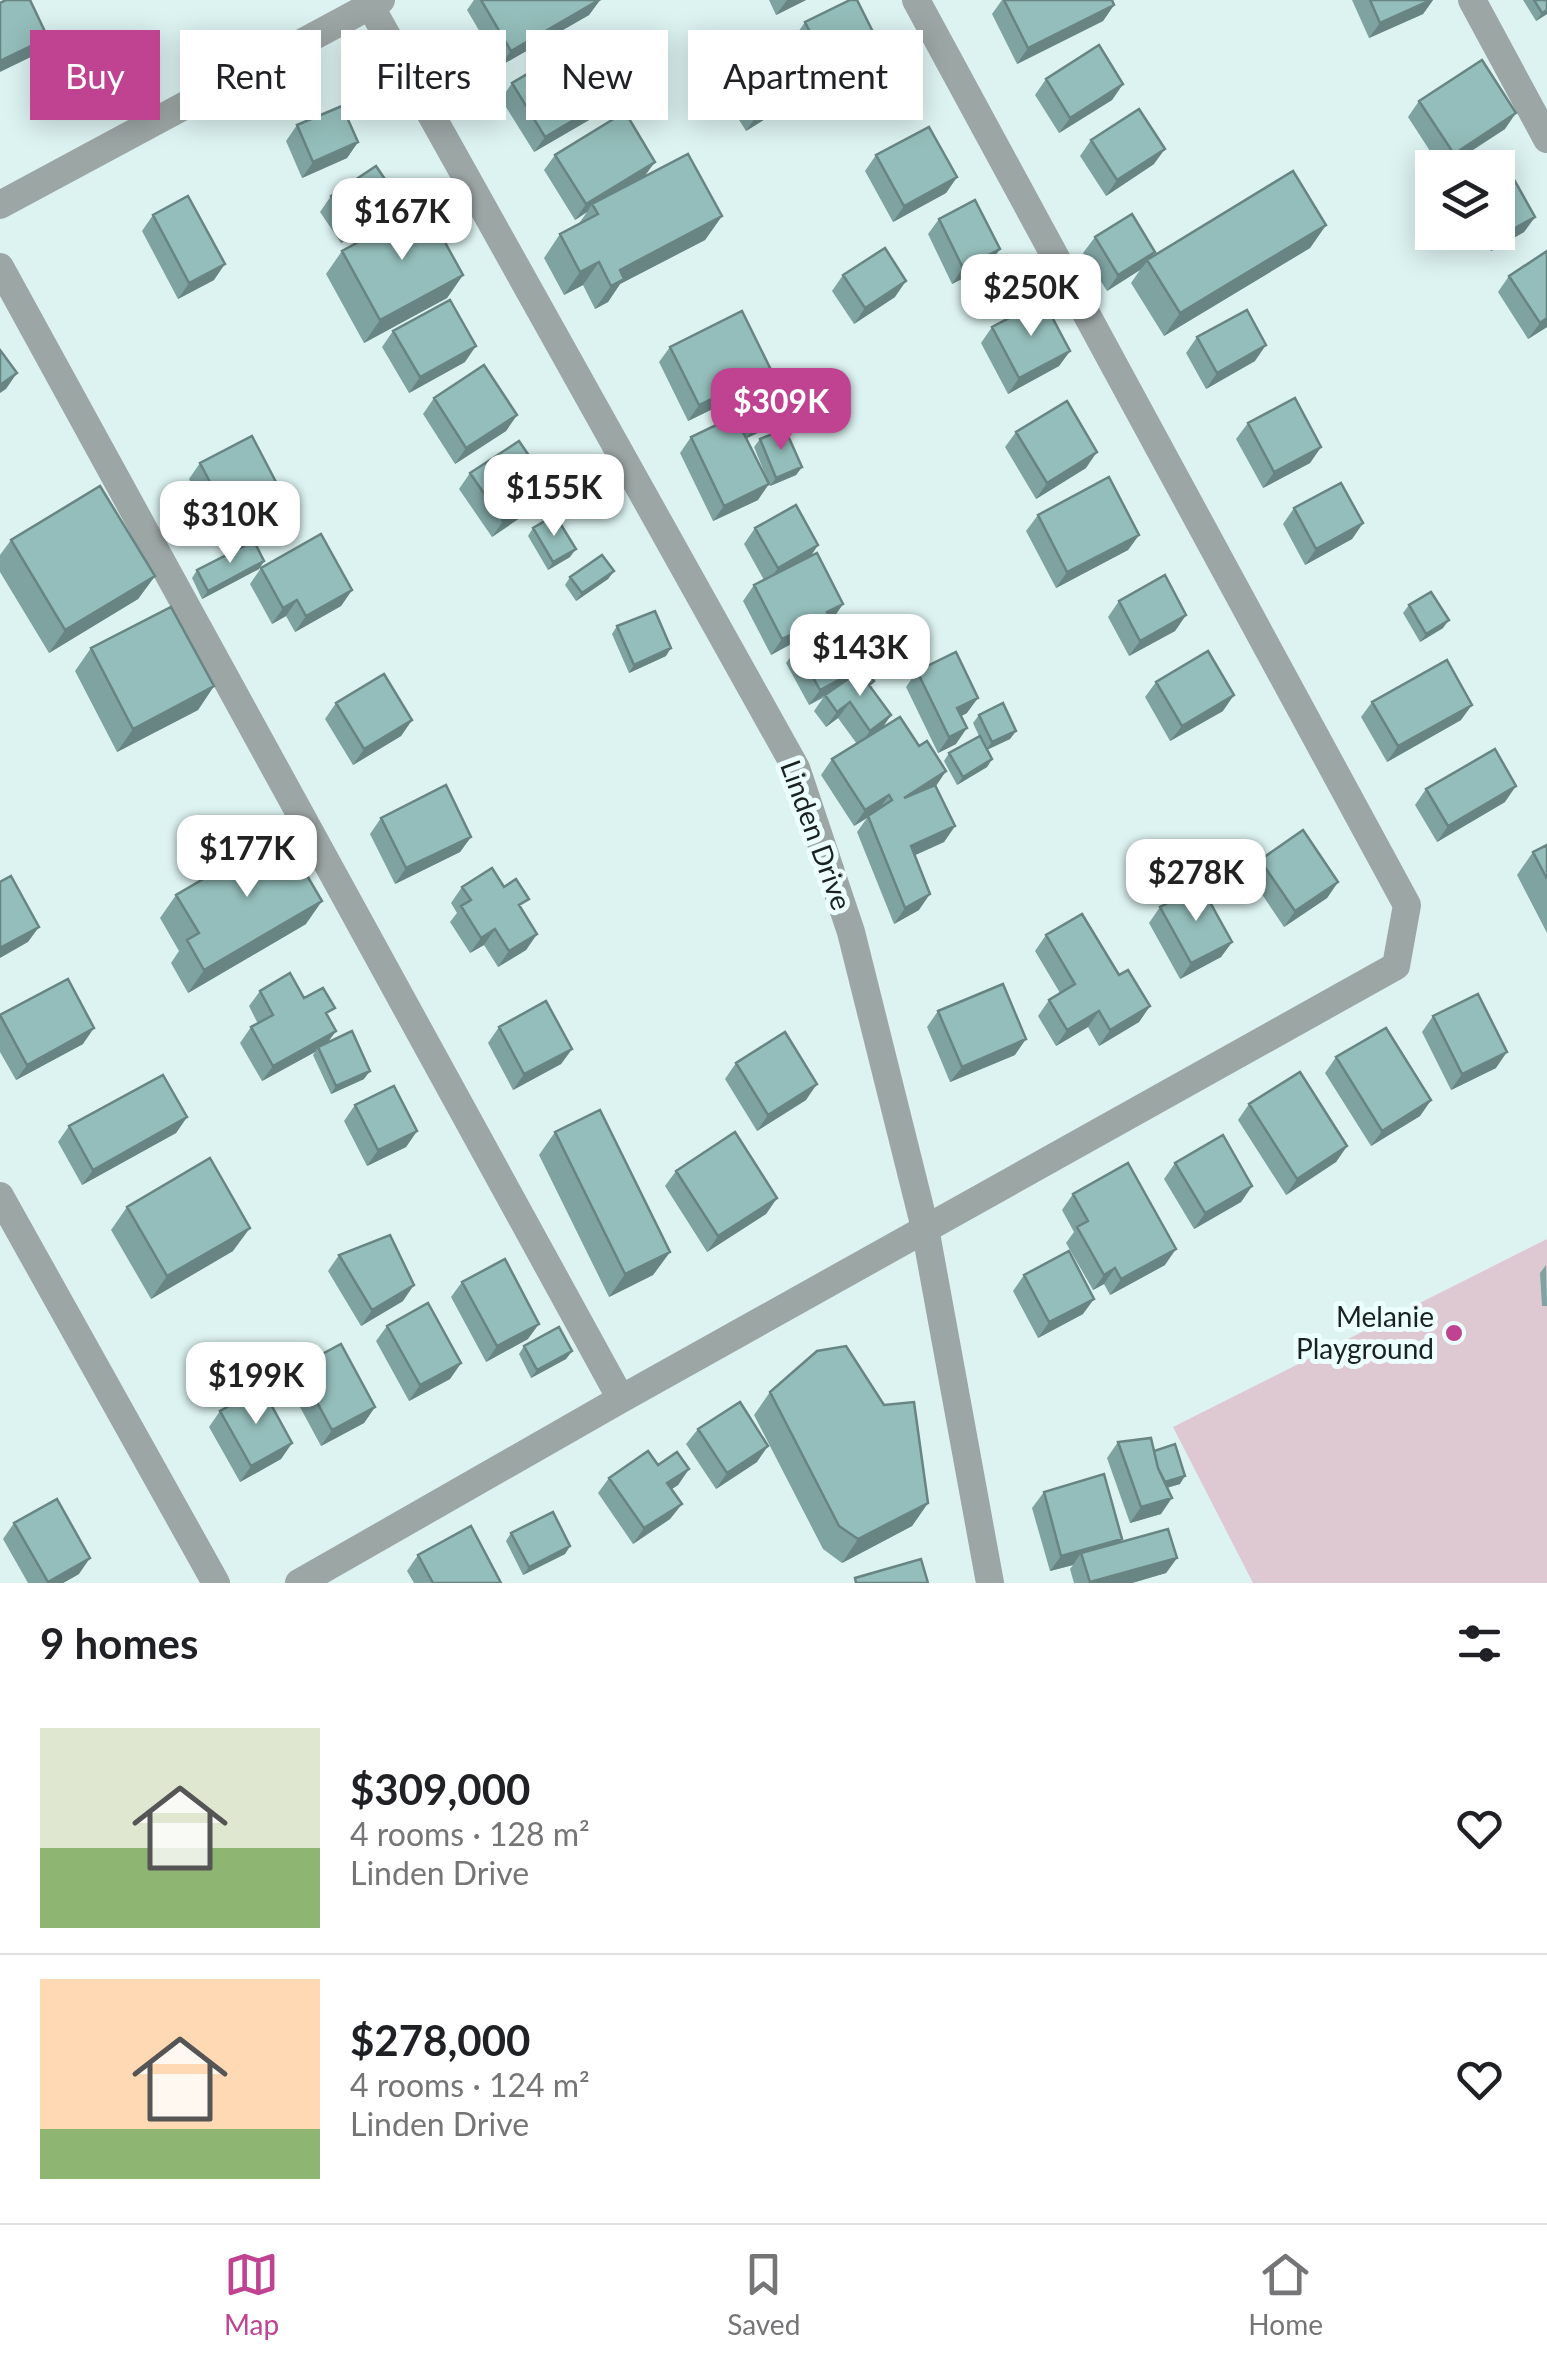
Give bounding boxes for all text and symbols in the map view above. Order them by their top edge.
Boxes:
chip: Buy [30,30,160,120]
chip: Rent [180,30,321,120]
chip: Filters [341,30,506,120]
chip: New [526,30,668,120]
chip: Apartment [688,30,923,120]
map controls [1415,150,1515,250]
button: layers [1415,150,1515,250]
pin: $167K [332,178,472,263]
text: $167K [354,191,450,230]
pin: $250K [961,254,1101,339]
text: $250K [983,267,1079,306]
pin: $309K [711,368,851,453]
text: $309K [733,381,829,420]
pin: $155K [484,454,624,539]
text: $155K [506,467,602,506]
pin: $310K [160,481,300,566]
text: $310K [182,494,278,533]
pin: $143K [790,614,930,699]
text: $143K [812,627,908,666]
street label: Linden Drive [774,755,860,914]
pin: $177K [177,815,317,900]
text: $177K [199,828,295,867]
pin: $278K [1126,839,1266,924]
text: $278K [1148,852,1244,891]
place label: Melanie Playground [1296,1299,1434,1365]
marker: Melanie Playground [1443,1322,1465,1344]
pin: $199K [186,1342,326,1427]
text: $199K [208,1355,304,1394]
icon: filters [1452,1616,1507,1671]
text: 9 homes [40,1618,198,1668]
text: $309,000 [350,1764,530,1814]
icon: home [120,1768,240,1888]
icon: heart [1452,1801,1507,1856]
text: 4 rooms · 128 m² [350,1814,590,1853]
text: Linden Drive [350,1853,529,1892]
text: $278,000 [350,2015,530,2065]
icon: home [120,2019,240,2139]
icon: heart [1452,2052,1507,2107]
text: 4 rooms · 124 m² [350,2065,590,2104]
text: Linden Drive [350,2104,529,2143]
tab: Map [224,2247,279,2341]
tab: Saved [727,2247,800,2341]
tab: Home [1248,2247,1323,2341]

